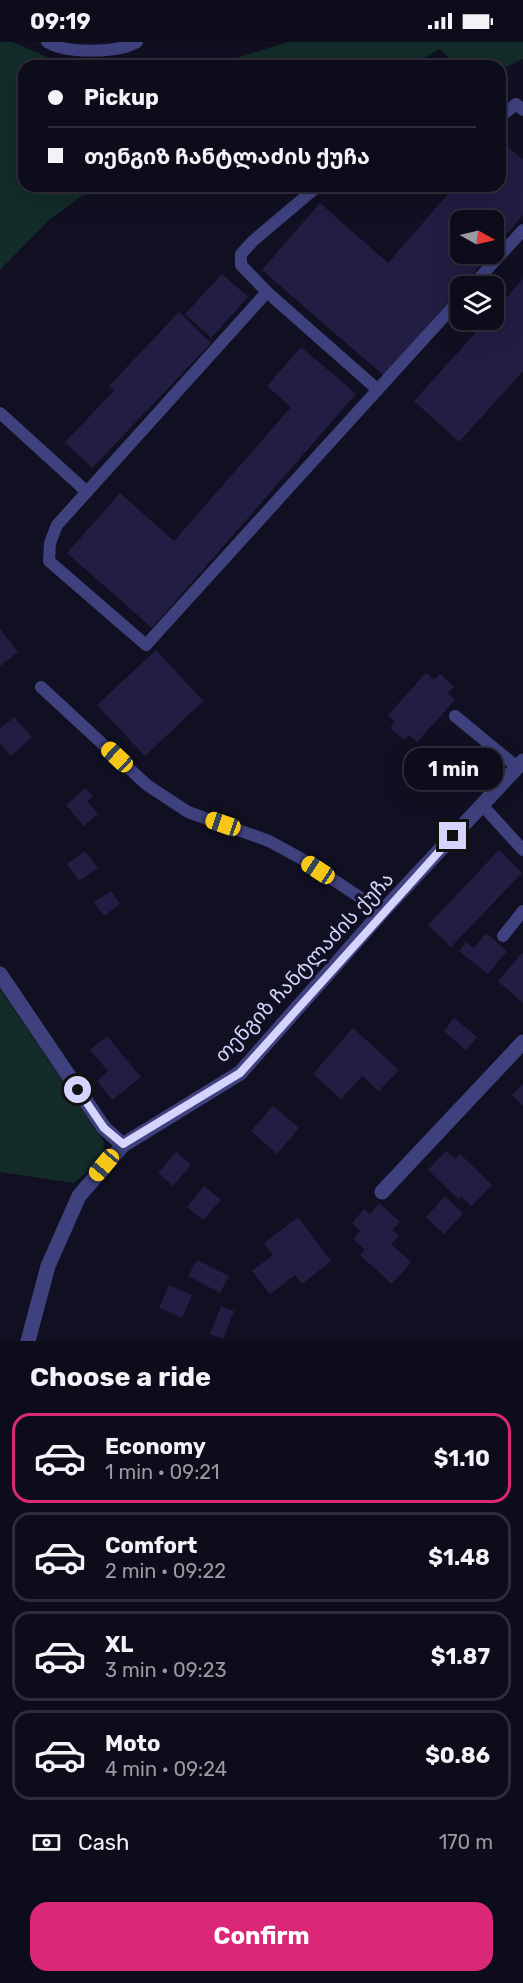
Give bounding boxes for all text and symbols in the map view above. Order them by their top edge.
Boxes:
text: 09:19 [30,8,91,35]
text: Pickup [84,84,159,111]
text: თენგიზ ჩანტლაძის ქუჩა [84,143,370,170]
north arrow [450,210,504,264]
map controls [450,210,504,330]
button: layers [450,276,504,330]
car [98,738,136,776]
callout: 1 min [404,749,502,791]
text: 1 min [428,757,479,781]
car [203,810,243,838]
route end [439,822,466,849]
car [298,853,338,887]
street label: თენგიზ ჩანტლაძის ქუჩა [210,867,399,1068]
route start [64,1076,91,1103]
car [86,1145,122,1185]
text: Choose a ride [30,1361,211,1393]
icon: car [33,1431,87,1485]
text: Economy [105,1433,206,1460]
text: $1.10 [434,1445,490,1472]
text: 1 min · 09:21 [105,1460,220,1484]
icon: car [33,1530,87,1584]
text: Comfort [105,1532,197,1559]
text: $1.48 [428,1544,490,1571]
text: 2 min · 09:22 [105,1559,226,1583]
icon: car [33,1629,87,1683]
text: XL [105,1631,133,1658]
text: $1.87 [431,1643,490,1670]
text: 3 min · 09:23 [105,1658,227,1682]
icon: car [33,1728,87,1782]
text: Moto [105,1730,160,1757]
text: $0.86 [425,1742,490,1769]
text: 4 min · 09:24 [105,1757,227,1781]
icon: cash [30,1826,63,1859]
text: Cash [78,1829,129,1856]
text: 170 m [439,1830,493,1854]
button: Confirm [30,1902,493,1971]

